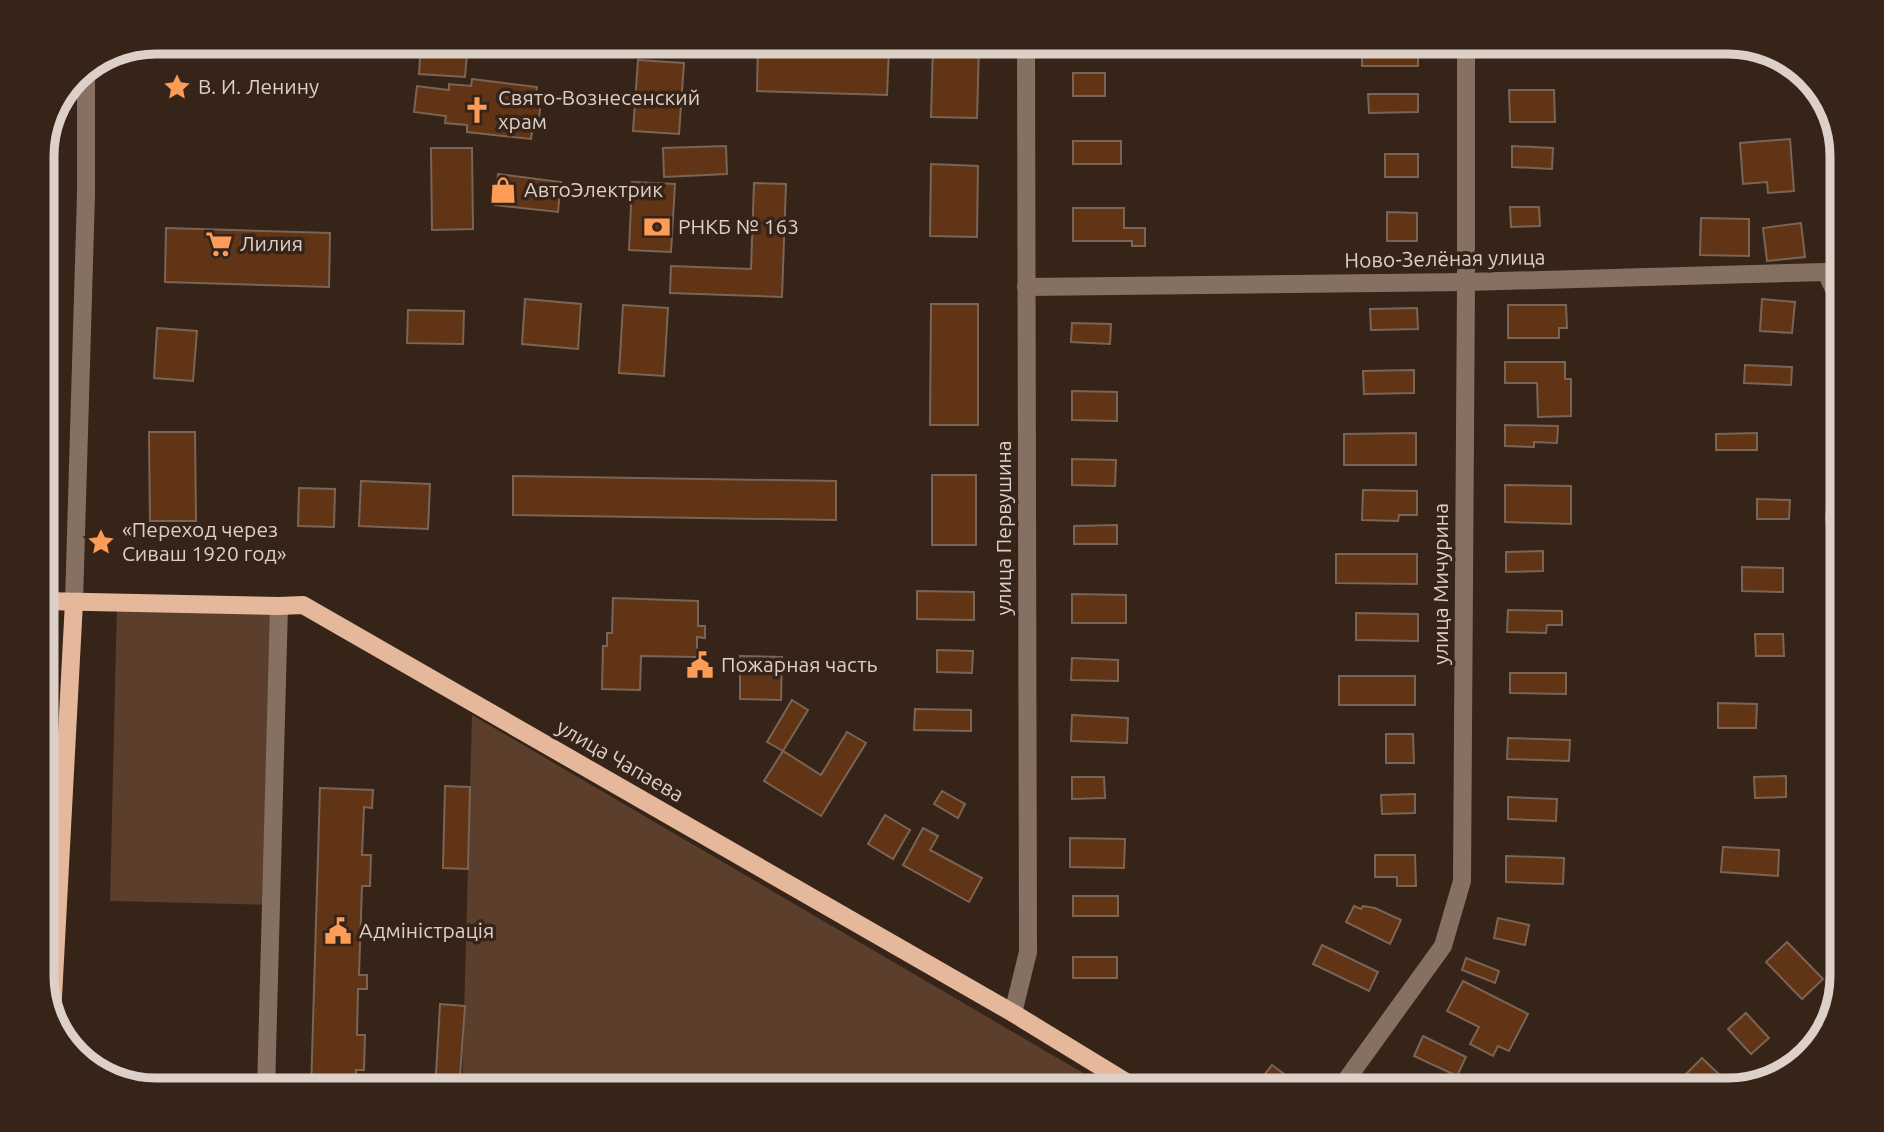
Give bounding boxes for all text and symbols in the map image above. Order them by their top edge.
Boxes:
place icon: В. И. Ленину [162,72,192,102]
place label: В. И. Ленину [198,74,319,98]
place label: Свято-Вознесенский храм [498,85,700,133]
church icon: Свято-Вознесенский храм [462,95,492,125]
shop icon: АвтоЭлектрик [488,175,518,205]
place label: АвтоЭлектрик [524,177,663,201]
bank icon: РНКБ № 163 [642,212,672,242]
place label: РНКБ № 163 [678,214,799,238]
supermarket icon: Лилия [204,229,234,259]
place label: Лилия [240,231,303,255]
street label: Ново-Зелёная улица [1344,244,1546,272]
street label: улица Первушина [991,441,1015,615]
street label: улица Мичурина [1428,503,1452,665]
place label: «Переход через Сиваш 1920 год» [122,517,287,565]
place icon: «Переход через Сиваш 1920 год» [86,527,116,557]
public building icon: Пожарная часть [685,650,715,680]
place label: Пожарная часть [721,652,877,676]
street label: улица Чапаева [553,714,688,806]
public building icon: Адміністрація [323,916,353,946]
place label: Адміністрація [359,918,494,942]

